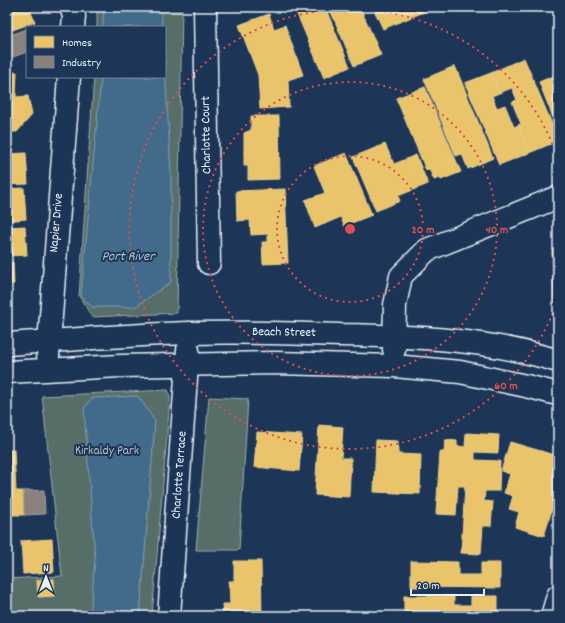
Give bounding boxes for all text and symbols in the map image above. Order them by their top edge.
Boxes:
legend [26,26,166,78]
text: Homes [62,35,92,52]
text: Industry [62,55,102,72]
street label: Charlotte Court [197,96,217,174]
street label: Napier Drive [45,192,69,253]
centre of rings [343,222,357,236]
text: 20 m [412,222,434,239]
text: 40 m [486,222,508,239]
water label: Port River [102,247,156,267]
street label: Beach Street [252,323,316,343]
text: 60 m [494,378,518,395]
street label: Charlotte Terrace [167,430,193,520]
park label: Kirkaldy Park [75,442,139,461]
north arrow [26,557,66,597]
text: N [43,561,49,577]
scale bar [411,571,484,597]
text: 20 m [417,578,440,595]

